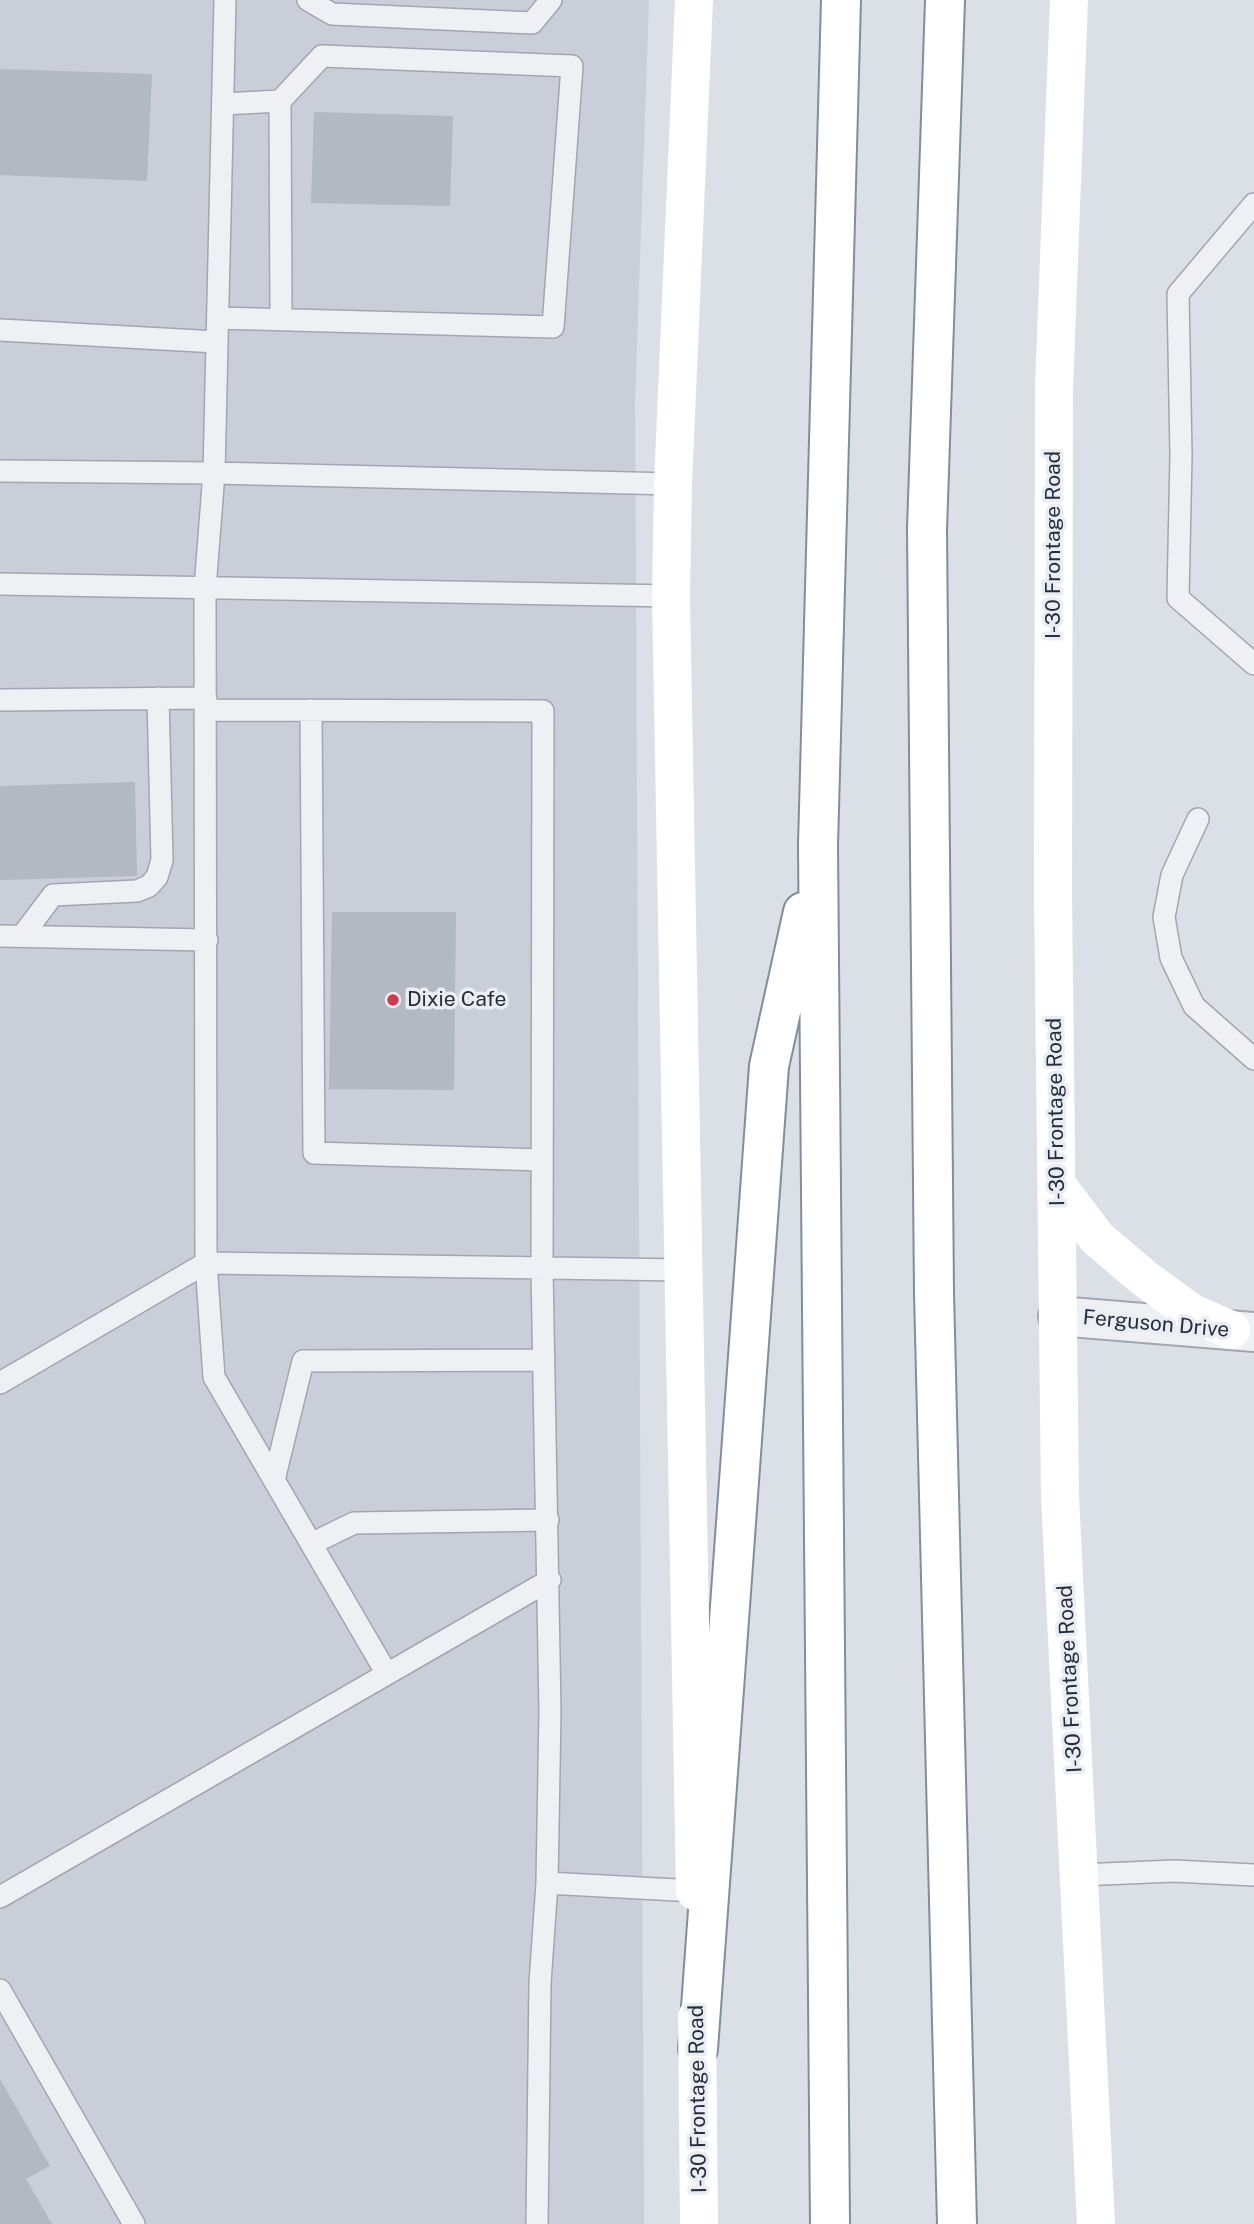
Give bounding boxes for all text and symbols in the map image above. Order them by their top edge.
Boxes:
street label: I-30 Frontage Road [1041,451,1067,639]
place label: Dixie Cafe [407,987,506,1013]
marker: Dixie Cafe [385,992,401,1008]
street label: I-30 Frontage Road [1042,1018,1070,1206]
street label: Ferguson Drive [1082,1305,1230,1343]
street label: I-30 Frontage Road [1052,1584,1088,1774]
street label: I-30 Frontage Road [684,2005,712,2193]

